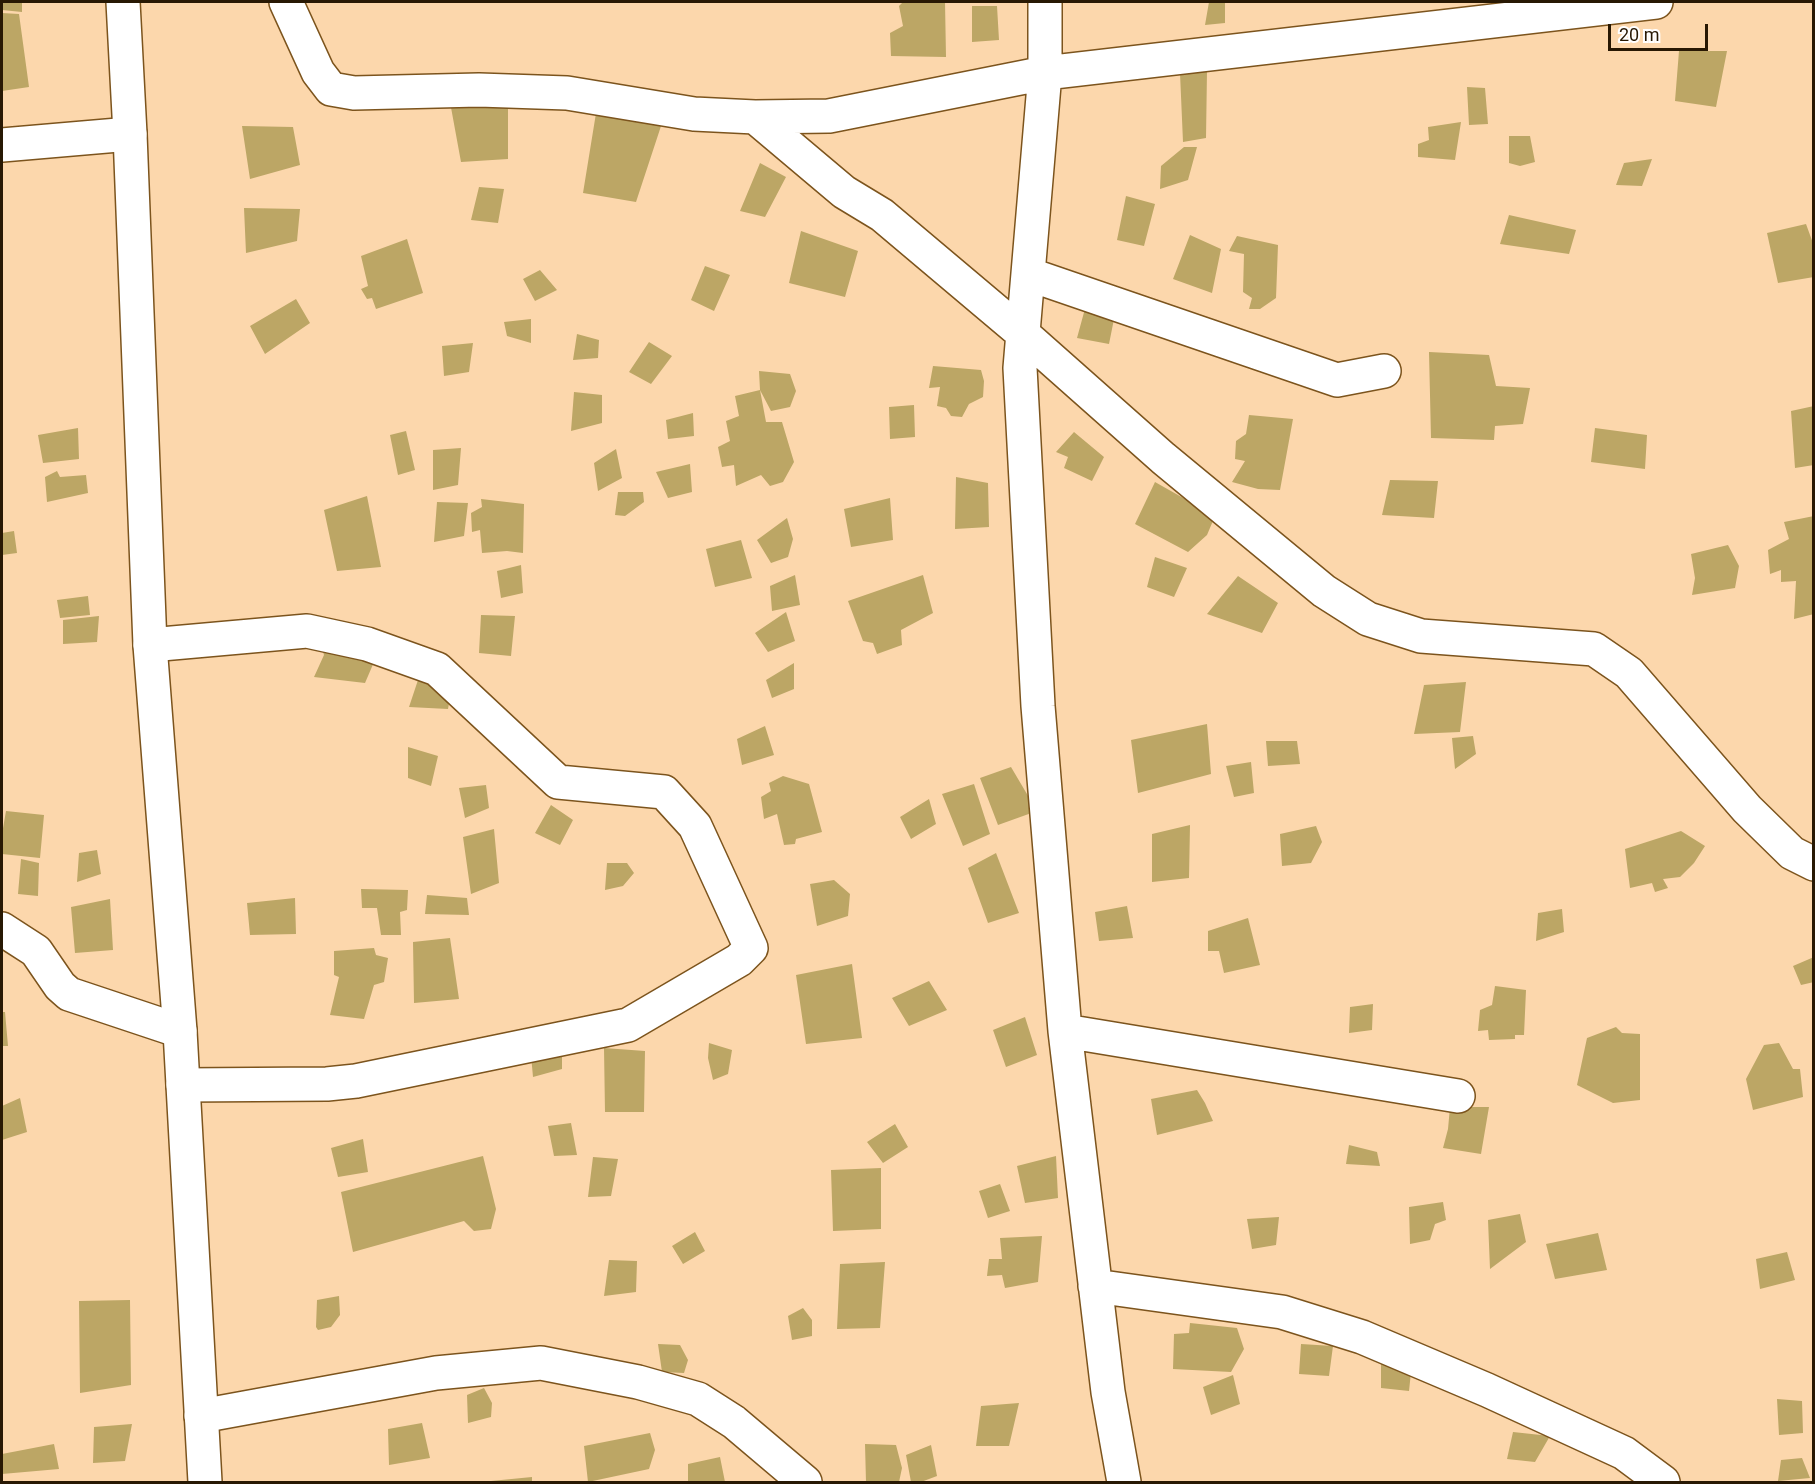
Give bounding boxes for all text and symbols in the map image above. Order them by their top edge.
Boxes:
scale bar [1611,12,1712,50]
text: 20 m [1619,24,1659,45]

